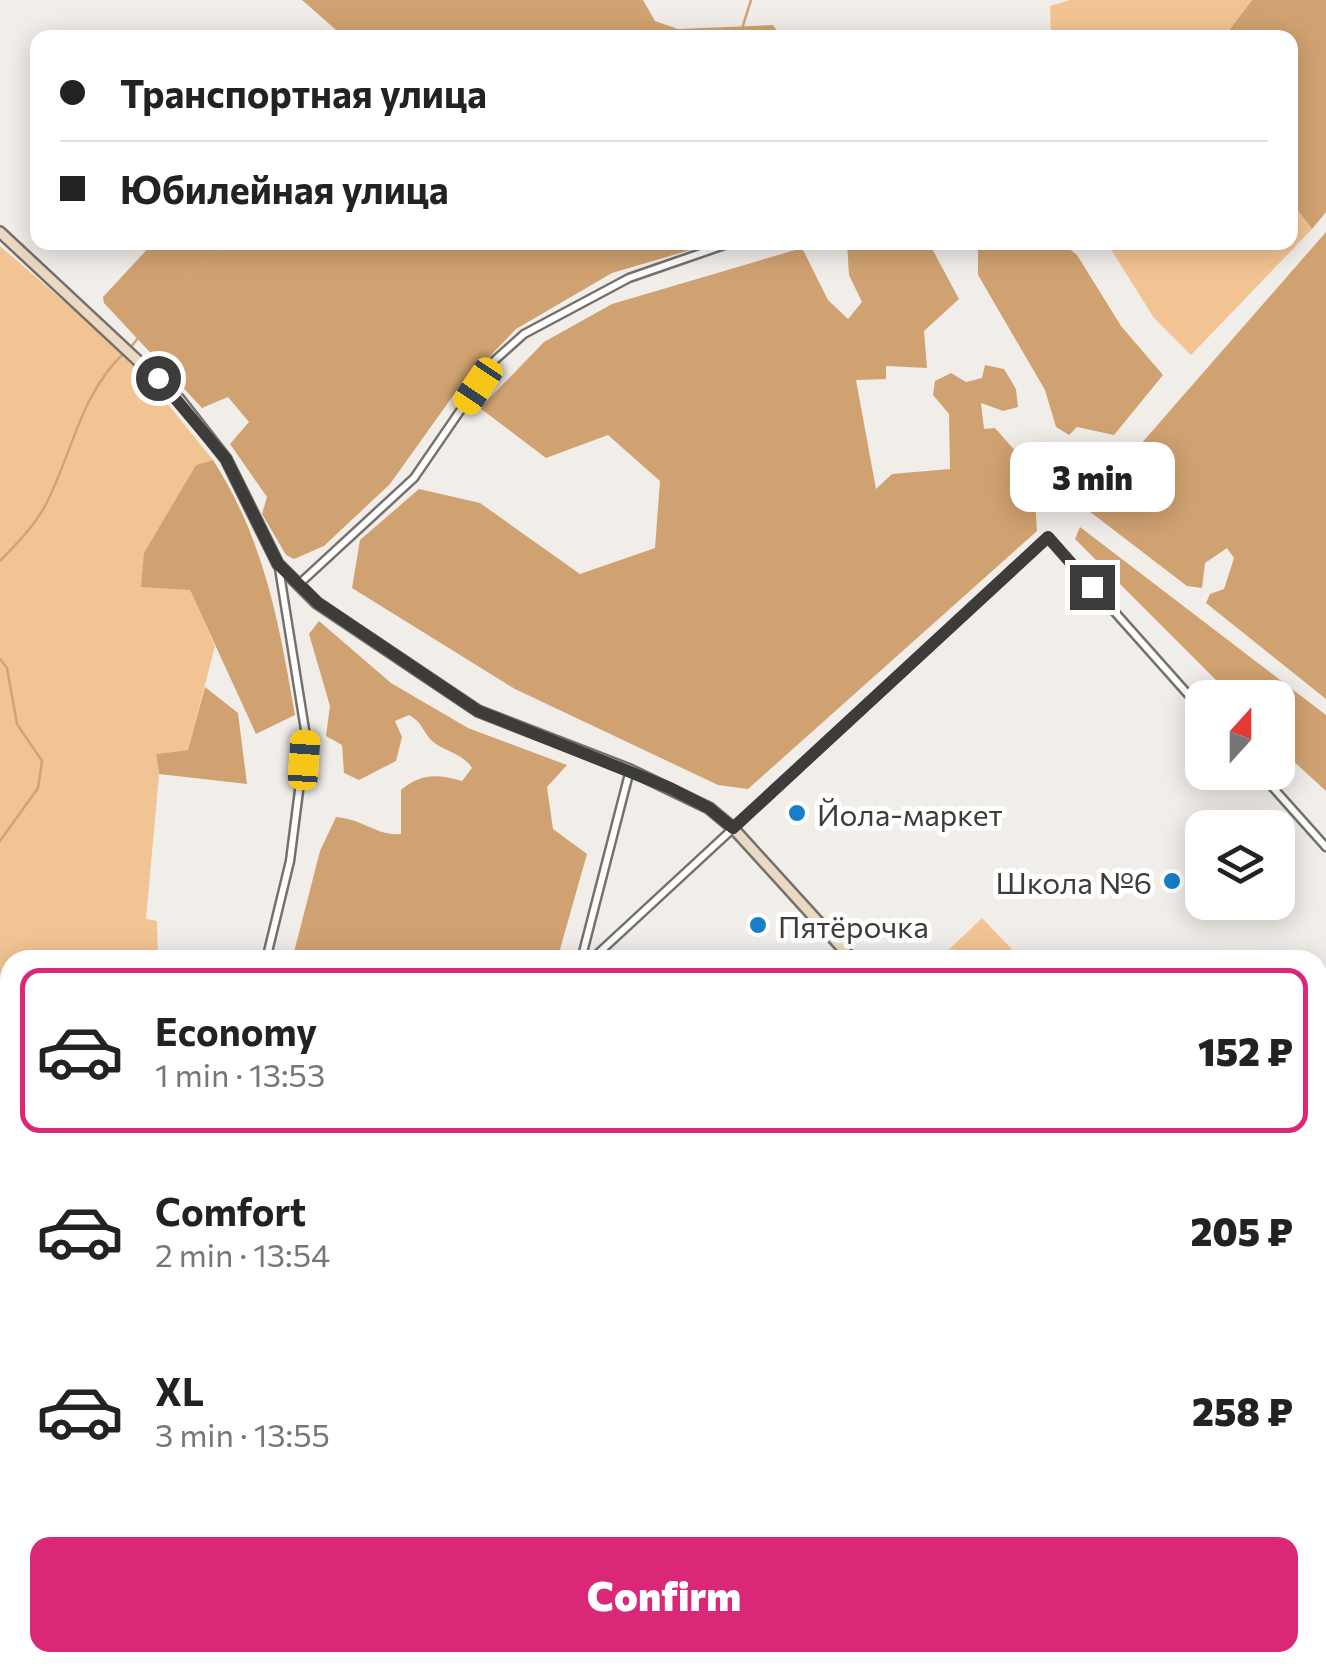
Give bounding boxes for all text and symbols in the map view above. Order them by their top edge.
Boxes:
text: Транспортная улица [120,69,487,116]
text: Юбилейная улица [120,165,449,212]
car [449,353,507,419]
route start [136,356,181,401]
callout: 3 min [1010,442,1174,512]
text: 3 min [1052,457,1133,497]
route end [1070,565,1115,610]
north arrow [1185,680,1295,790]
map controls [1185,680,1295,920]
car [287,729,321,791]
place label: Йола-маркет [817,795,1003,832]
marker: Йола-маркет [786,802,808,824]
button: layers [1185,810,1295,920]
place label: Школа №6 [996,863,1152,900]
marker: Школа №6 [1161,870,1183,892]
place label: Пятёрочка [778,907,929,944]
marker: Пятёрочка [747,914,769,936]
icon: car [35,1006,125,1096]
text: Economy [155,1007,317,1054]
text: 152 ₽ [1198,1027,1293,1074]
text: 1 min · 13:53 [155,1054,325,1094]
icon: car [35,1186,125,1276]
text: Comfort [155,1187,306,1234]
text: 205 ₽ [1191,1207,1293,1254]
text: 2 min · 13:54 [155,1234,330,1274]
icon: car [35,1366,125,1456]
text: XL [155,1367,204,1414]
text: 258 ₽ [1192,1387,1293,1434]
text: 3 min · 13:55 [155,1414,330,1454]
button: Confirm [30,1537,1298,1652]

